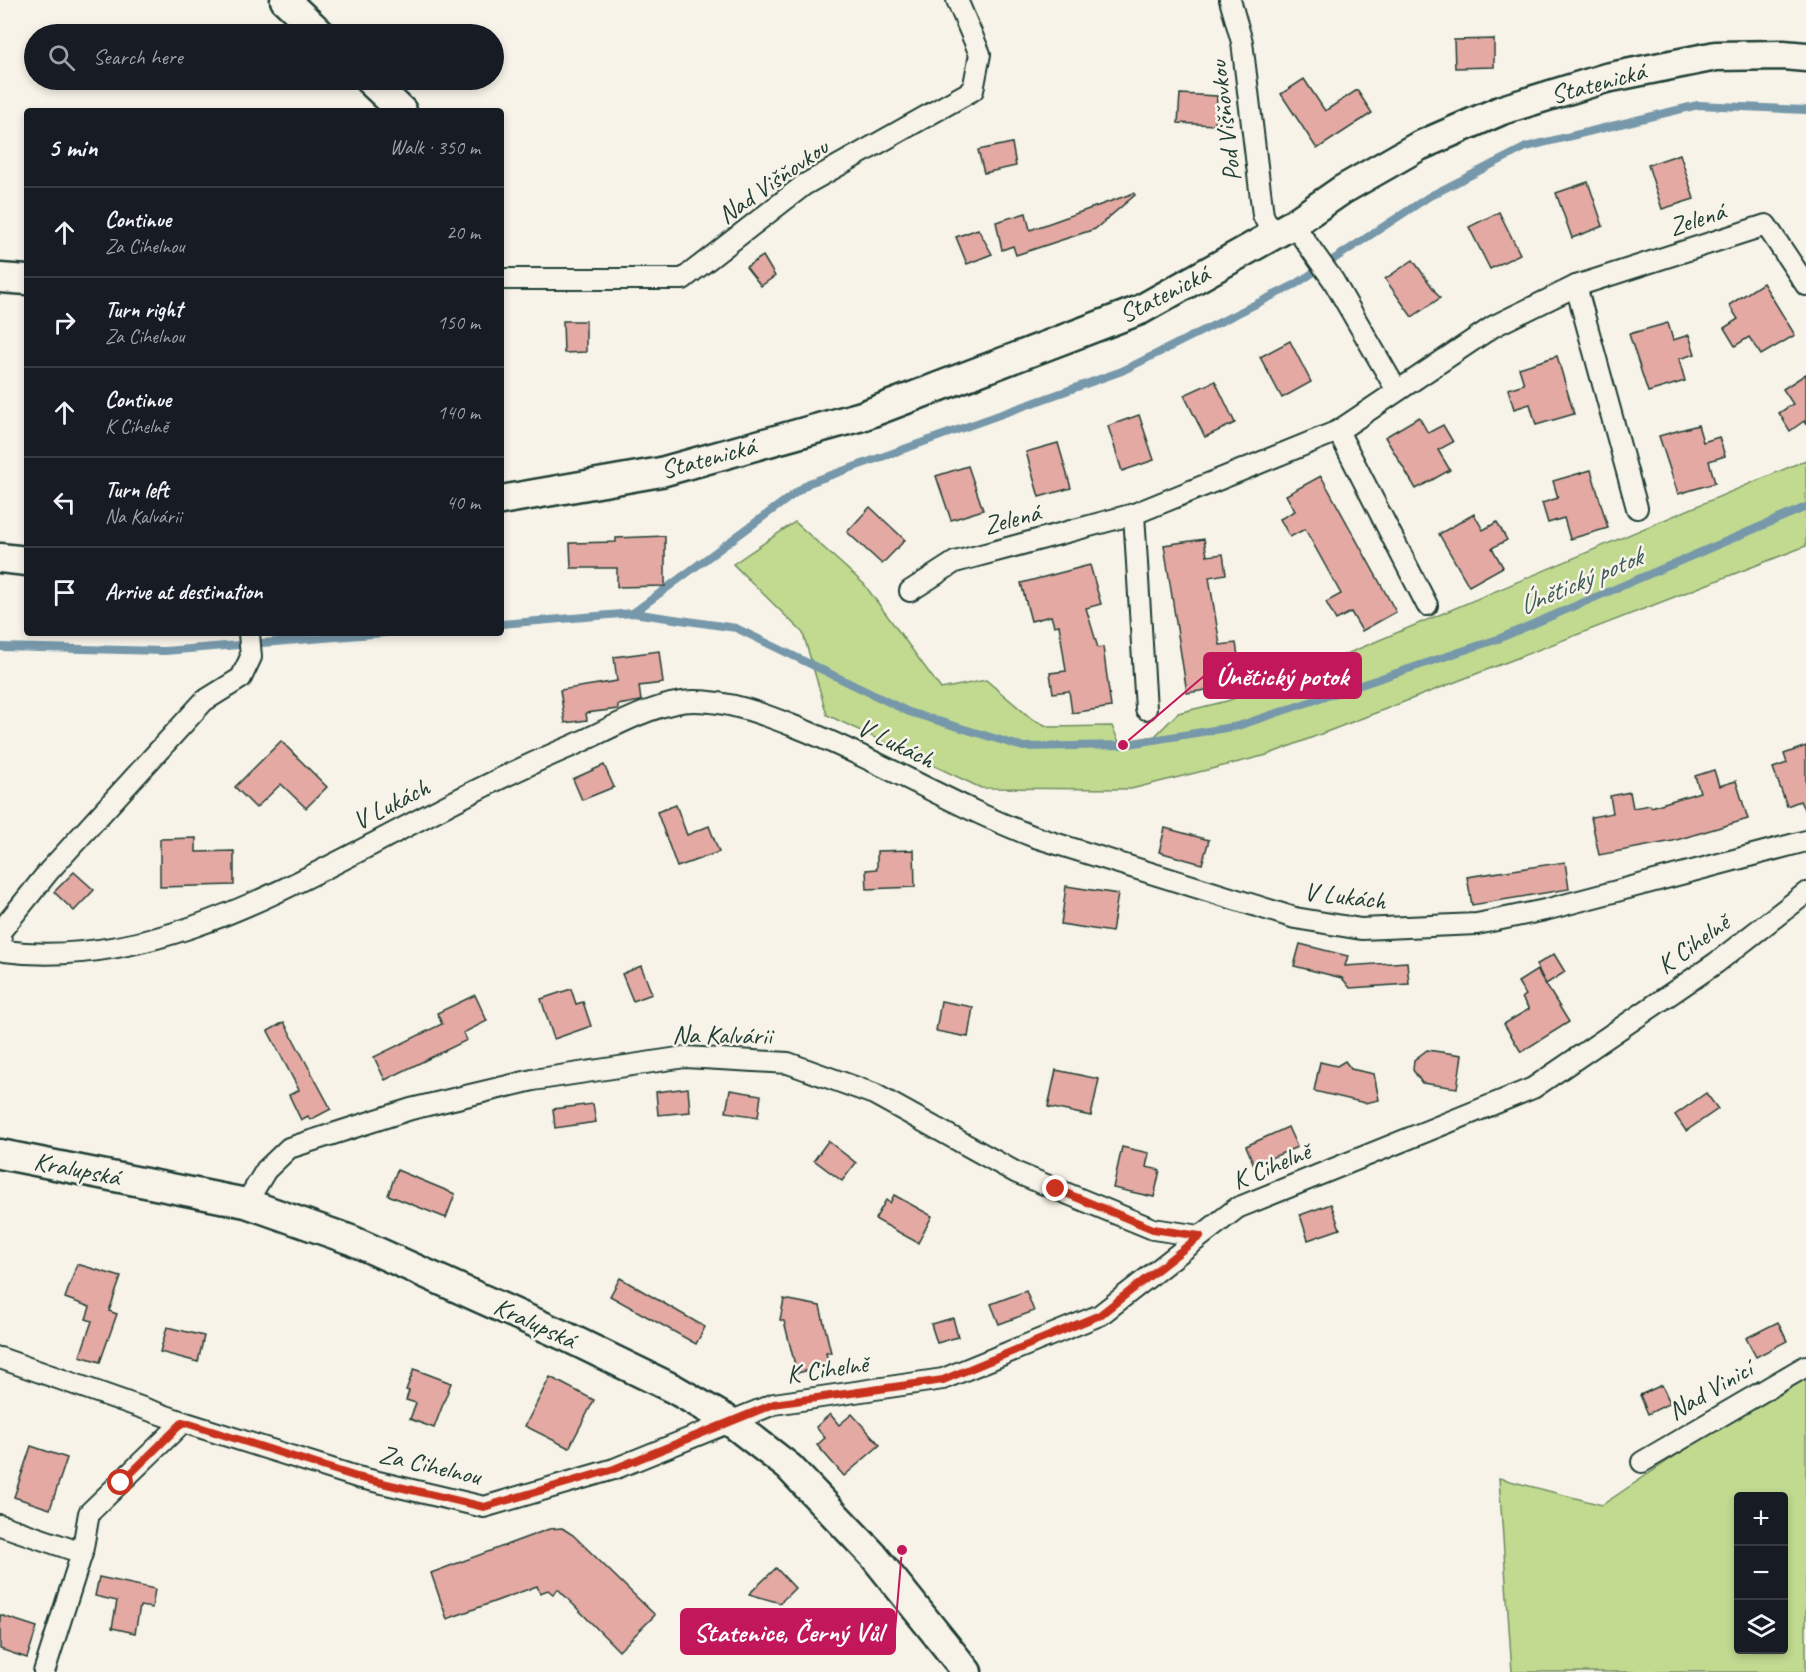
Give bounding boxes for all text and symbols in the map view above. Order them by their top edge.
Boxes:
search box [24,24,504,90]
icon: search [45,41,78,74]
text: Search here [93,43,183,71]
street label: Statenická [1547,54,1652,111]
street label: Pod Višňovkou [1201,57,1249,183]
street label: Nad Višňovkou [711,130,836,231]
text: 5 min [48,131,97,164]
text: Walk · 350 m [390,135,480,160]
street label: Zelená [1665,194,1732,244]
text: Continue [105,206,171,234]
icon: ahead [48,216,81,249]
text: 20 m [446,220,480,245]
text: Za Cihelnou [105,234,185,259]
street label: Statenická [1113,256,1217,331]
text: Turn right [105,296,182,324]
icon: right [48,306,81,339]
text: 150 m [437,310,480,335]
text: Za Cihelnou [105,324,185,349]
text: Continue [105,386,171,414]
icon: ahead [48,396,81,429]
text: 140 m [437,400,480,425]
text: K Cihelně [105,414,168,439]
street label: Statenická [657,429,762,486]
text: Turn left [105,476,169,504]
icon: left [48,486,81,519]
text: 40 m [446,490,480,515]
street label: Zelená [980,495,1046,542]
text: Na Kalvárii [105,504,181,529]
water label: Únětický potok [1513,538,1652,622]
icon: arrive [48,576,81,609]
text: Arrive at destination [105,578,262,606]
callout: Únětický potok [1204,653,1361,698]
text: Únětický potok [1216,659,1351,693]
street label: V Lukách [852,710,941,776]
street label: V Lukách [347,770,436,837]
street label: V Lukách [1302,875,1389,918]
street label: K Cihelně [1650,905,1739,981]
street label: Na Kalvárii [672,1018,775,1052]
street label: K Cihelně [1227,1133,1318,1197]
street label: Kralupská [31,1144,125,1194]
route end [1042,1175,1068,1201]
street label: Kralupská [489,1290,584,1357]
street label: K Cihelně [784,1346,873,1391]
street label: Nad Vinicí [1662,1350,1763,1427]
street label: Za Cihelnou [376,1437,486,1493]
route start [107,1469,133,1495]
map controls [1734,1492,1788,1654]
button: + [1734,1492,1788,1546]
button: − [1734,1546,1788,1600]
button: layers [1734,1600,1788,1654]
callout: Statenice, Černý Vůl [681,1609,895,1654]
text: Statenice, Černý Vůl [693,1615,888,1649]

